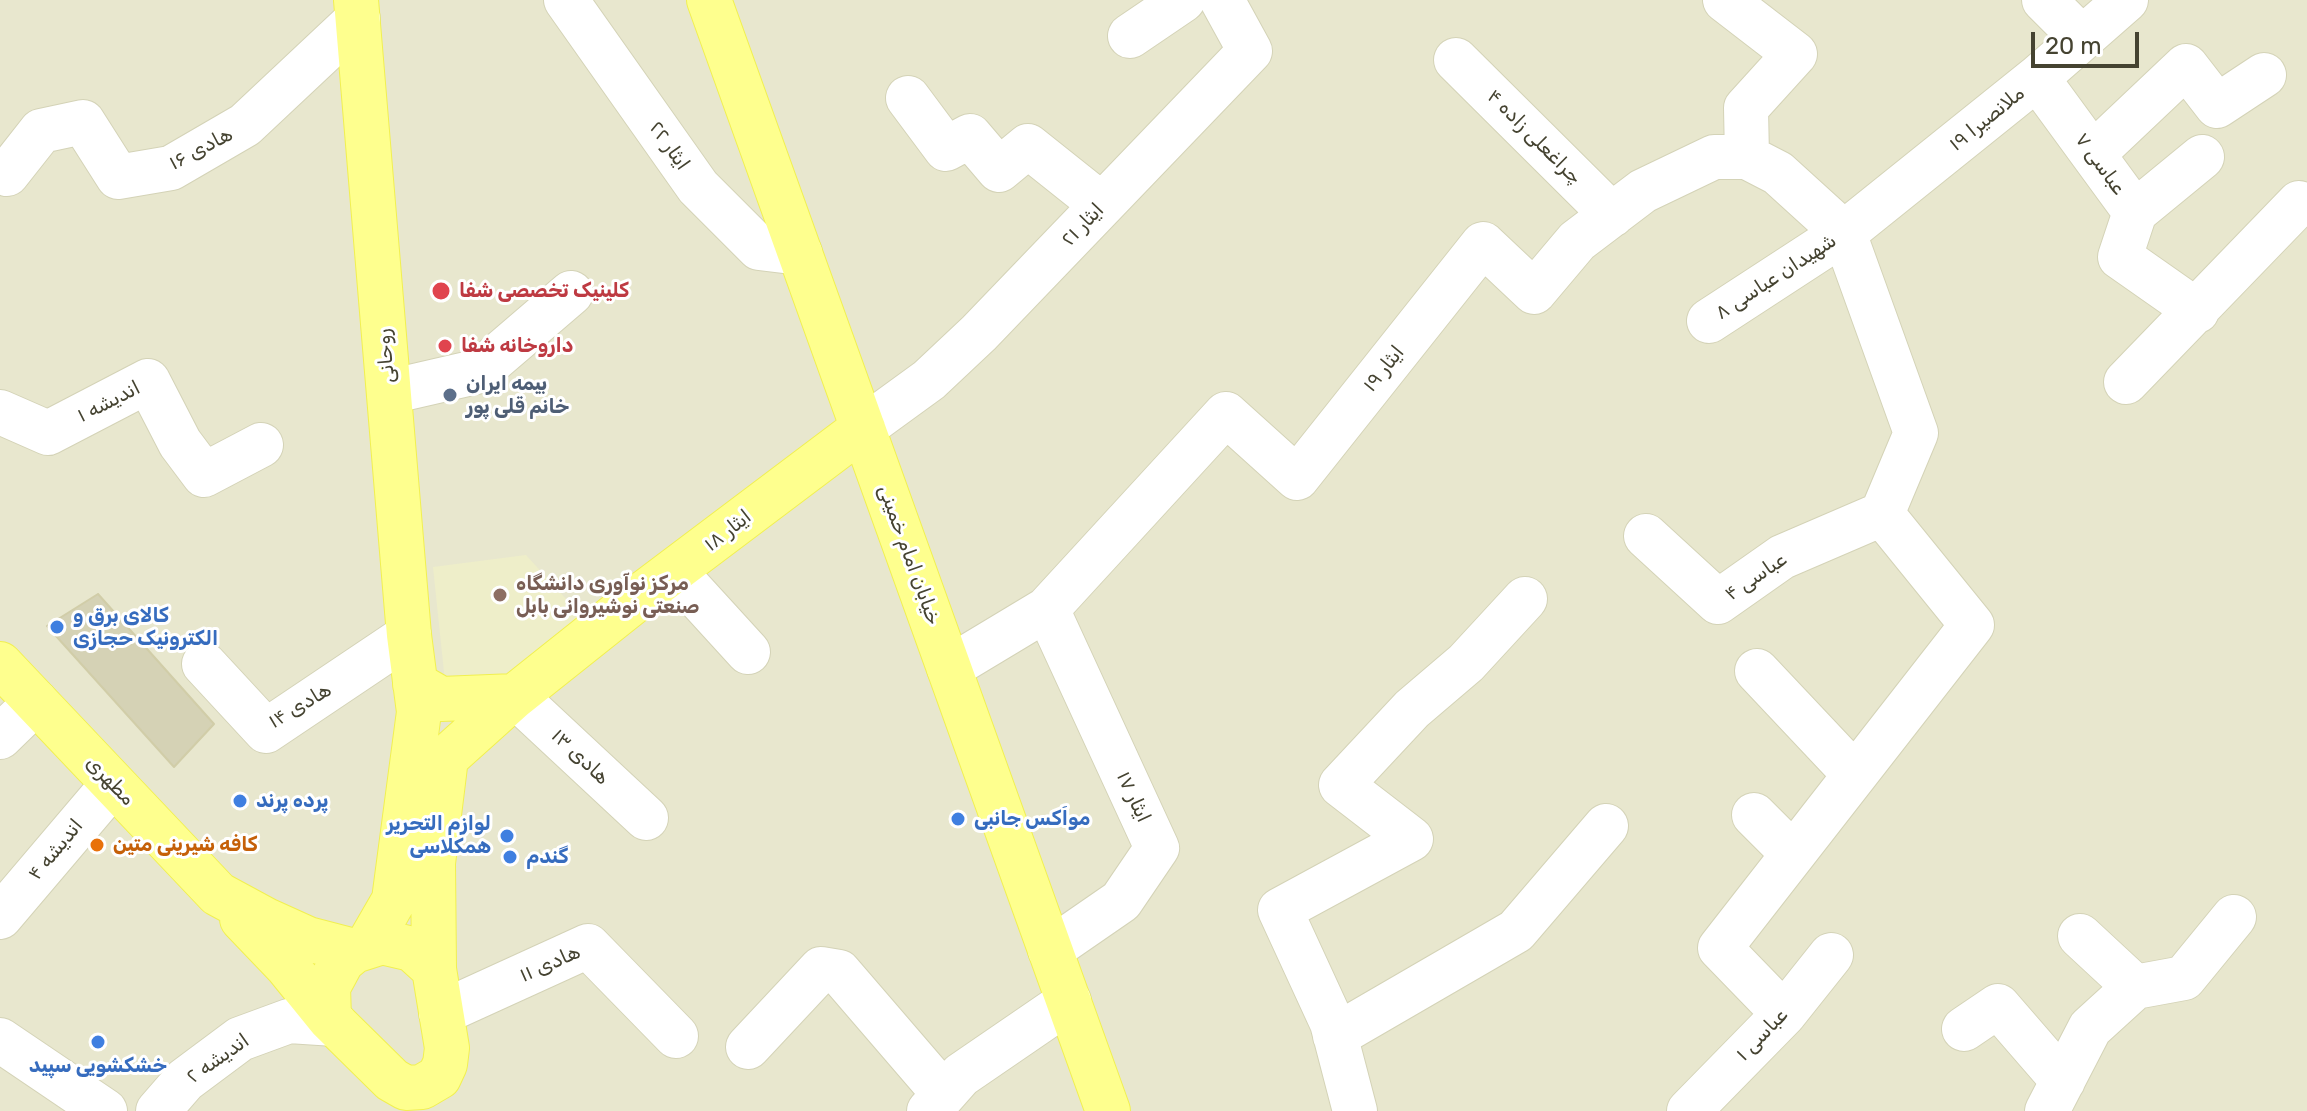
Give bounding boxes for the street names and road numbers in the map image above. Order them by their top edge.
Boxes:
street label: ملانصیرا ۱۹ [1944,81,2030,157]
street label: چراغعلی زاده ۴ [1482,85,1586,189]
street label: ایثار ۲۲ [644,117,694,175]
street label: هادی ۱۶ [165,122,237,176]
street label: عباسی ۷ [2070,128,2130,200]
street label: ایثار ۲۱ [1057,198,1109,252]
street label: شهیدان عباسی ۸ [1711,229,1841,325]
street label: روحانی [372,328,400,384]
street label: ایثار ١٩ [1358,341,1410,397]
street label: اندیشه ۱ [74,376,144,428]
street label: خیابان امام خمینی [873,482,945,628]
street label: ایثار ۱۸ [699,505,757,557]
street label: عباسی ۴ [1721,548,1791,606]
street label: هادی ۱۴ [264,678,336,734]
street label: هادی ۱۳ [546,724,614,790]
street label: مطهری [81,751,139,811]
street label: ایثار ۱۷ [1111,768,1155,826]
street label: اندیشه ۴ [23,815,89,885]
street label: هادی ۱۱ [516,940,584,988]
street label: عباسی ۱ [1731,1004,1793,1066]
street label: اندیشه ۲ [182,1029,254,1089]

